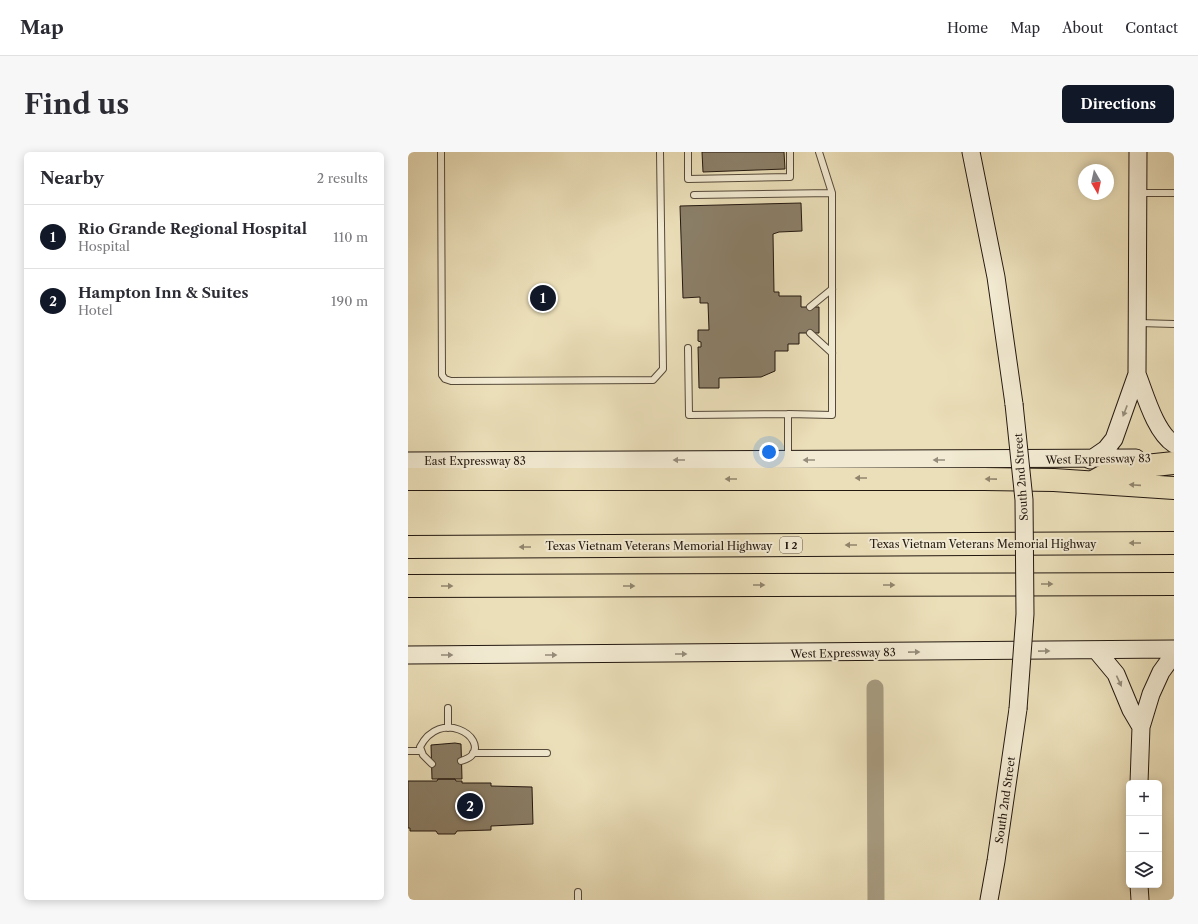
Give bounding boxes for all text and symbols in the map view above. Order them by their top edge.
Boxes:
text: Map [20,16,64,39]
text: Home [947,19,988,37]
text: Map [1010,19,1040,37]
text: About [1062,19,1103,37]
text: Contact [1125,19,1178,37]
button: Directions [1062,85,1174,123]
text: Find us [24,87,129,121]
north arrow [1078,164,1114,200]
text: Nearby [40,168,104,188]
text: 2 results [317,170,368,186]
text: Rio Grande Regional Hospital [78,219,307,238]
text: 1 [50,229,56,245]
text: 110 m [333,229,368,245]
text: Hospital [78,238,130,254]
text: Hampton Inn & Suites [78,283,248,302]
pin: 1 [530,283,556,313]
text: 2 [49,293,57,309]
text: 190 m [331,293,368,309]
text: Hotel [78,302,113,318]
one-way arrow [1121,405,1127,417]
street label: South 2nd Street [1011,433,1031,521]
your location [759,442,779,462]
street label: West Expressway 83 [1044,451,1151,467]
street label: East Expressway 83 [424,454,526,468]
one-way arrow [673,457,685,464]
one-way arrow [802,457,815,463]
one-way arrow [932,457,945,463]
one-way arrow [855,475,867,482]
one-way arrow [724,476,737,482]
one-way arrow [984,476,997,482]
one-way arrow [1129,482,1141,489]
road number: I 2 [780,537,802,553]
street label: Texas Vietnam Veterans Memorial Highway [870,537,1097,551]
street label: Texas Vietnam Veterans Memorial Highway [546,539,773,553]
one-way arrow [1128,540,1141,546]
one-way arrow [845,541,857,548]
one-way arrow [519,543,531,550]
one-way arrow [1041,581,1054,587]
one-way arrow [753,582,766,588]
one-way arrow [883,582,896,588]
one-way arrow [441,583,454,589]
one-way arrow [623,583,636,589]
street label: West Expressway 83 [789,645,896,661]
one-way arrow [1038,648,1051,654]
one-way arrow [908,649,921,655]
one-way arrow [675,651,688,657]
one-way arrow [441,652,454,658]
one-way arrow [545,652,558,658]
one-way arrow [1116,676,1122,687]
street label: South 2nd Street [992,755,1018,844]
map controls [1126,780,1162,888]
button: + [1126,780,1162,816]
pin: 2 [457,791,483,821]
button: − [1126,816,1162,852]
button: layers [1126,852,1162,888]

